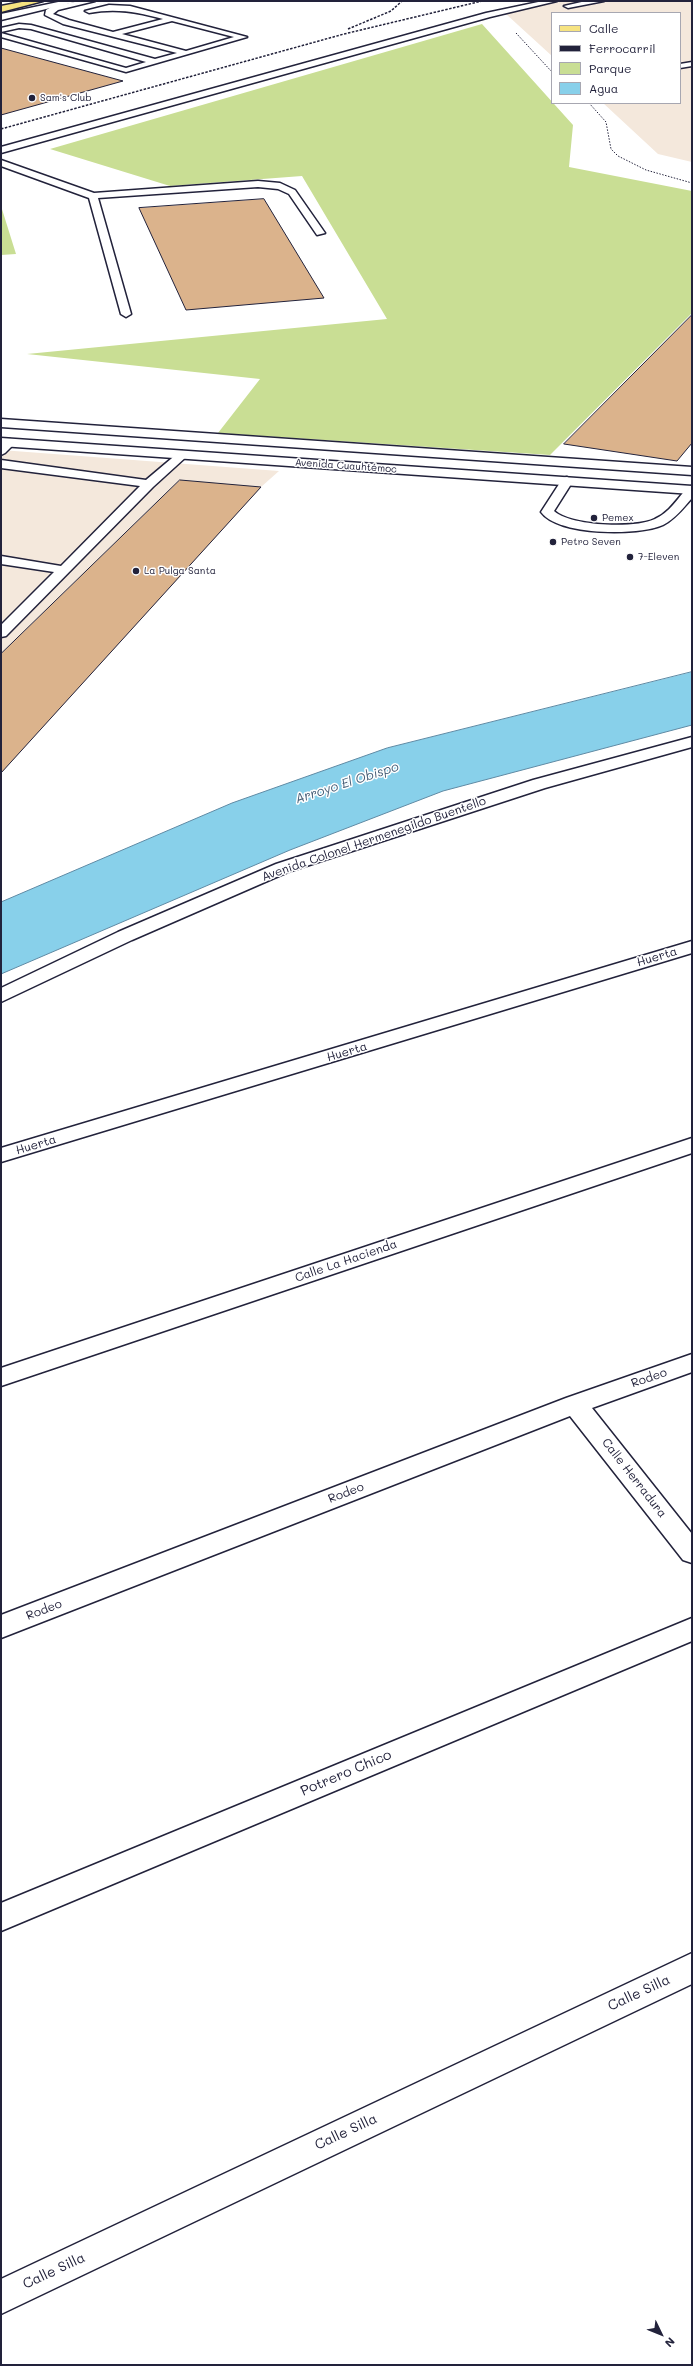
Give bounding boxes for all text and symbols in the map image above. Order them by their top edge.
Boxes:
legend [551,12,681,104]
text: Calle [589,20,619,36]
text: Ferrocarril [589,40,656,56]
text: Parque [589,60,632,76]
text: Agua [589,80,618,96]
place label: Sam's Club [40,92,92,104]
marker: Sam's Club [27,93,37,103]
street label: Avenida Cuauhtémoc [295,456,397,476]
place label: Pemex [602,512,634,524]
marker: Pemex [589,513,599,523]
place label: Petro Seven [561,536,621,548]
marker: Petro Seven [548,537,558,547]
place label: 7-Eleven [638,551,679,563]
marker: 7-Eleven [625,552,635,562]
place label: La Pulga Santa [144,565,216,577]
marker: La Pulga Santa [131,566,141,576]
water label: Arroyo El Obispo [293,759,401,807]
street label: Avenida Colonel Hermenegildo Buentello [260,794,488,884]
street label: Huerta [635,944,679,970]
street label: Huerta [325,1039,369,1065]
street label: Huerta [14,1132,58,1158]
street label: Calle La Hacienda [293,1237,399,1285]
street label: Rodeo [629,1365,669,1391]
street label: Calle Herradura [599,1436,669,1520]
street label: Rodeo [326,1480,366,1506]
street label: Rodeo [24,1597,64,1623]
street label: Potrero Chico [298,1746,394,1800]
street label: Calle Silla [605,1971,673,2015]
street label: Calle Silla [312,2110,380,2154]
street label: Calle Silla [20,2249,88,2293]
north arrow [641,2314,681,2354]
text: N [662,2334,678,2351]

